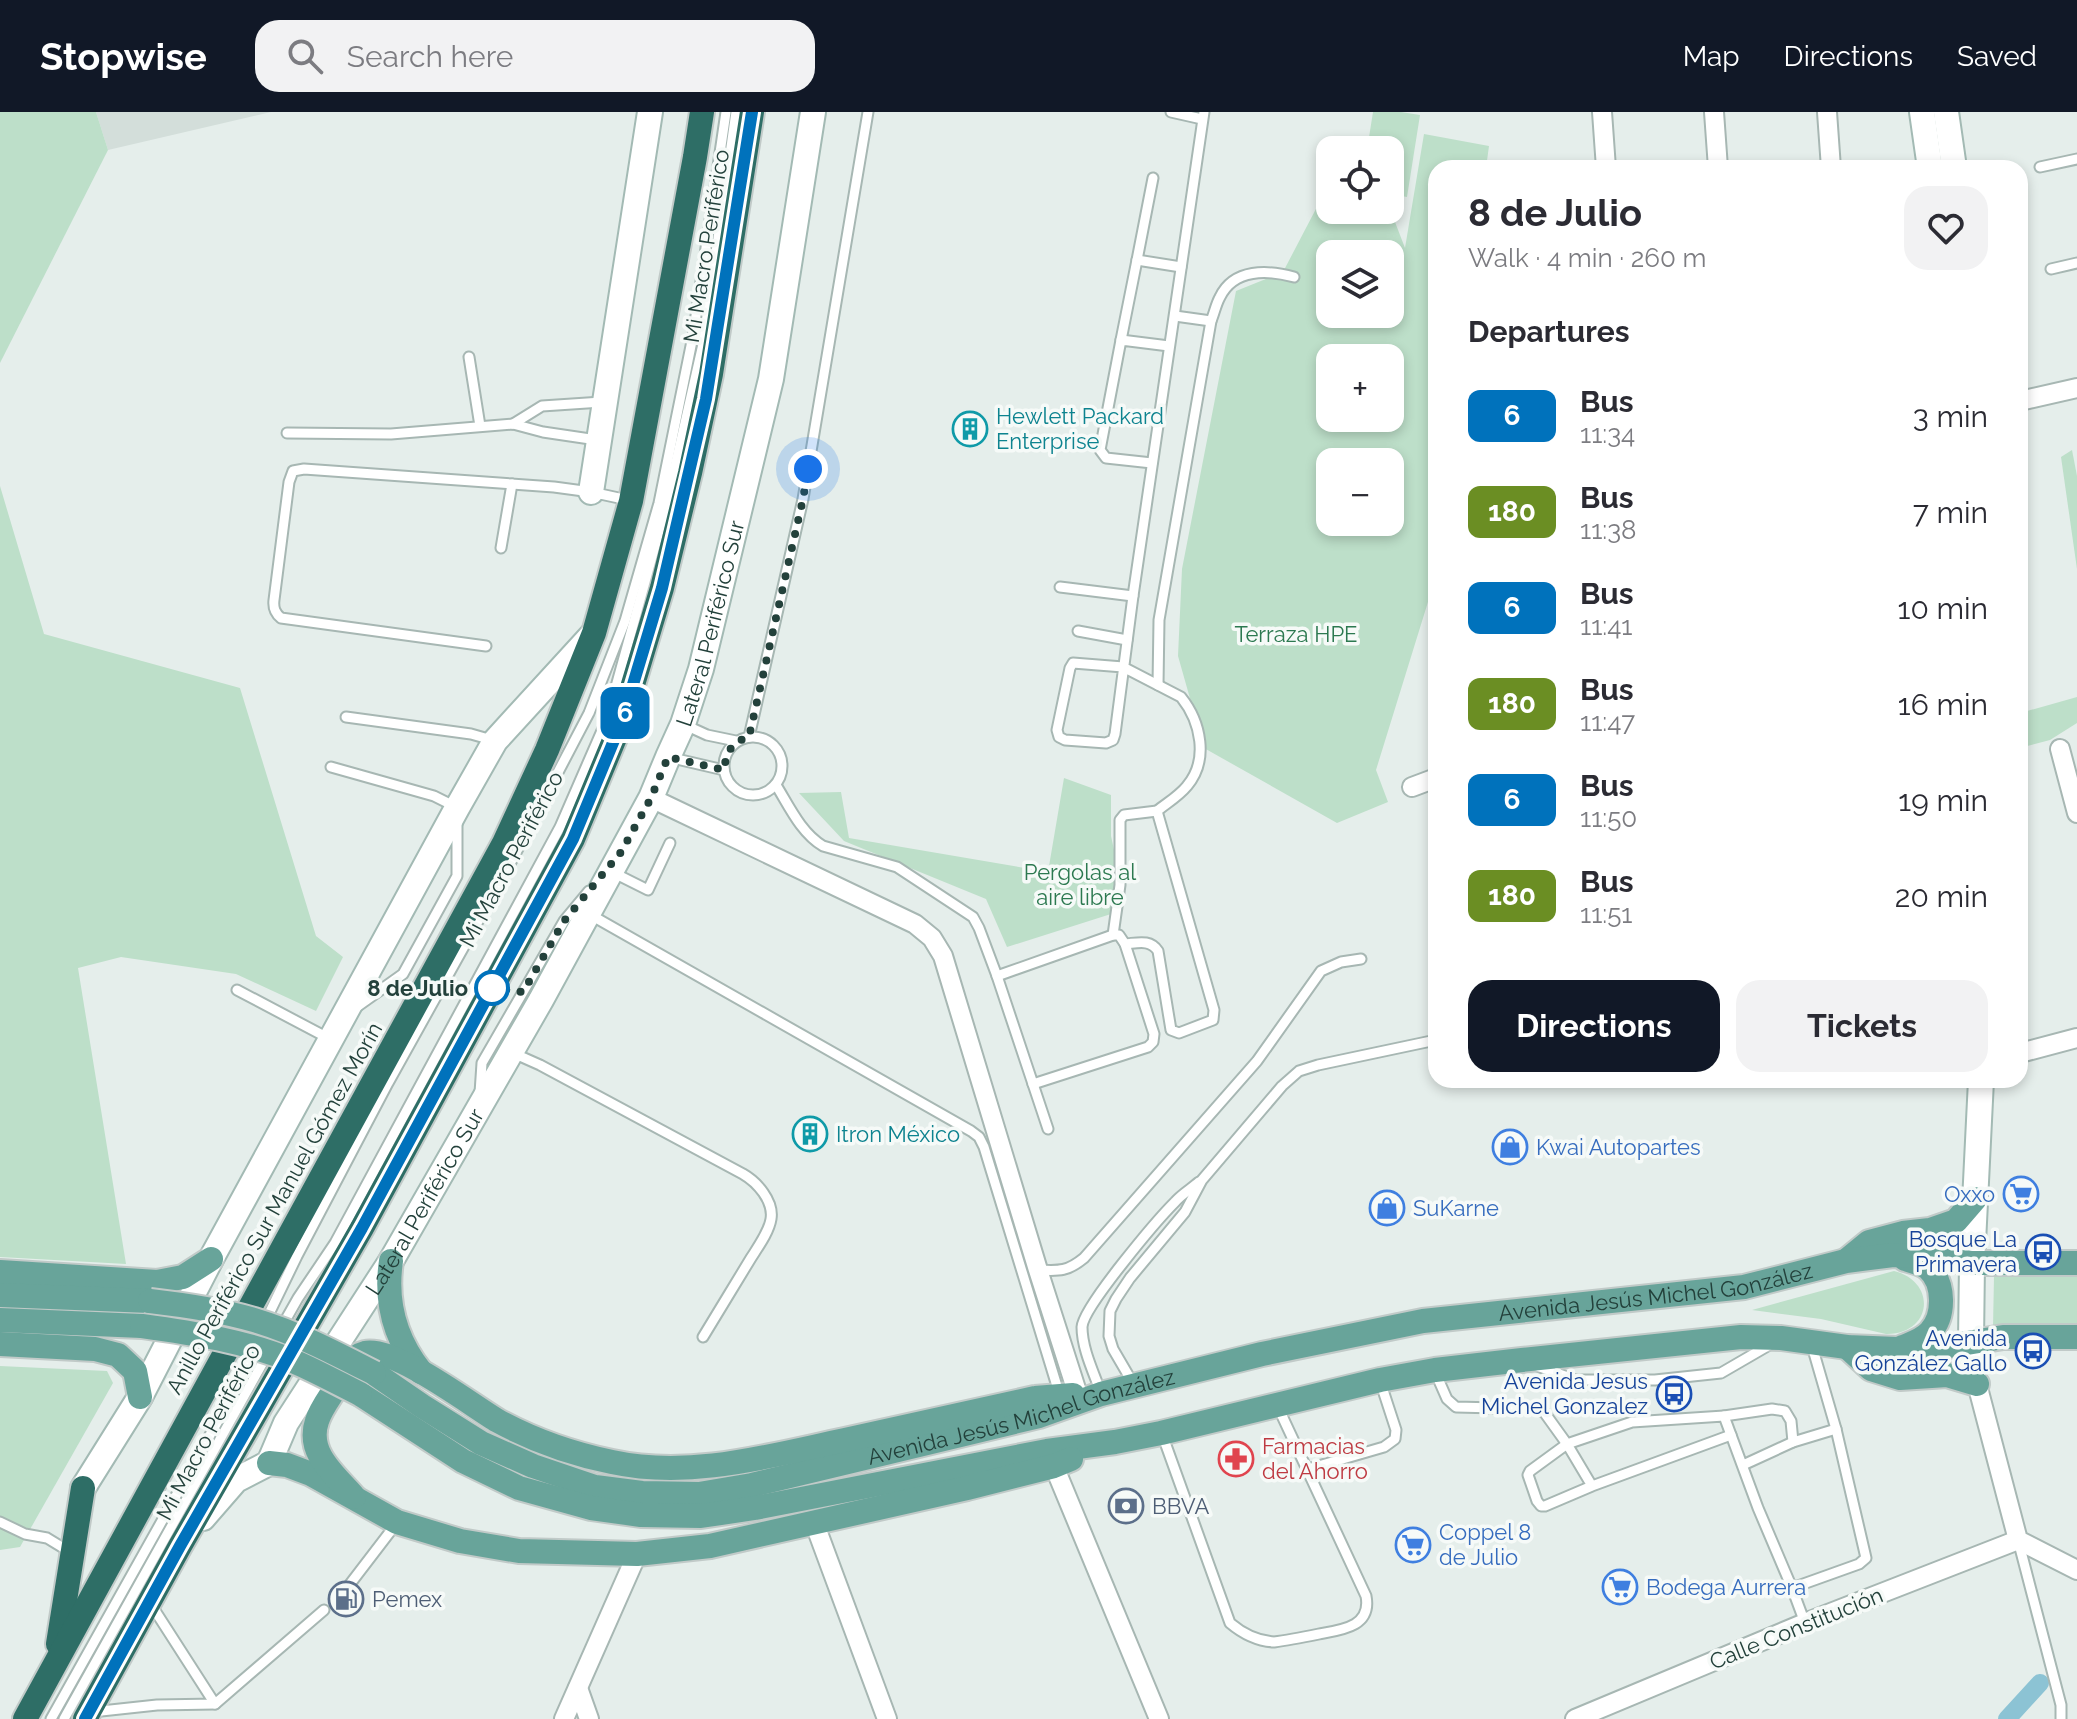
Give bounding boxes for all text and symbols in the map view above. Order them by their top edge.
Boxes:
search box [255,20,815,92]
text: Stopwise [40,34,207,79]
icon: search [283,34,327,78]
text: Search here [347,39,513,74]
text: Map [1683,40,1740,73]
text: Directions [1784,40,1913,73]
text: Saved [1957,40,2037,73]
map controls [1316,136,1404,536]
button: locate [1316,136,1404,224]
street label: Mi Macro Periférico [678,148,734,344]
button: heart [1904,186,1988,270]
text: 8 de Julio [1468,190,1642,235]
button: layers [1316,240,1404,328]
text: Walk · 4 min · 260 m [1468,243,1706,273]
text: Departures [1468,314,1630,349]
button: + [1316,344,1404,432]
text: Bus [1580,384,1634,419]
text: 6 [1504,399,1521,432]
text: 3 min [1913,399,1988,434]
place label: Hewlett Packard Enterprise [996,403,1164,454]
building icon: Hewlett Packard Enterprise [951,410,989,448]
text: 11:34 [1580,419,1635,449]
button: − [1316,448,1404,536]
your location [788,449,828,489]
text: Bus [1580,480,1634,515]
text: 180 [1488,495,1536,528]
text: 7 min [1913,495,1988,530]
text: 11:38 [1580,515,1636,545]
street label: Lateral Periférico Sur [670,518,749,729]
text: Bus [1580,576,1634,611]
text: 6 [1504,591,1521,624]
text: 10 min [1898,591,1988,626]
text: 11:41 [1580,611,1632,641]
park label: Terraza HPE [1234,621,1358,647]
text: Bus [1580,672,1634,707]
line badge: 6 [599,687,651,739]
text: 180 [1488,687,1536,720]
text: 16 min [1898,687,1988,722]
text: 6 [617,696,634,729]
text: 11:47 [1580,707,1635,737]
street label: Mi Macro Periférico [454,767,568,951]
text: Bus [1580,768,1634,803]
text: 6 [1504,783,1521,816]
text: 19 min [1898,783,1988,818]
text: 11:50 [1580,803,1637,833]
park label: Pergolas al aire libre [1024,859,1136,910]
text: Bus [1580,864,1634,899]
text: 180 [1488,879,1536,912]
text: 20 min [1895,879,1988,914]
text: 11:51 [1580,899,1632,929]
marker: 8 de Julio [475,971,509,1005]
place label: 8 de Julio [367,975,468,1001]
button: Directions [1468,980,1720,1072]
button: Tickets [1736,980,1988,1072]
street label: Anillo Periférico Sur Manuel Gómez Morín [161,1018,387,1398]
street label: Lateral Periférico Sur [360,1104,489,1300]
building icon: Itron México [791,1115,829,1153]
place label: Itron México [836,1121,960,1147]
shop icon: Kwai Autopartes [1491,1128,1529,1166]
place label: Kwai Autopartes [1536,1134,1701,1160]
supermarket icon: Oxxo [2002,1175,2040,1213]
place label: Oxxo [1944,1181,1995,1207]
shop icon: SuKarne [1368,1189,1406,1227]
place label: SuKarne [1413,1195,1499,1221]
place label: Bosque La Primavera [1909,1226,2017,1277]
bus stop icon: Bosque La Primavera [2024,1233,2062,1271]
street label: Avenida Jesús Michel González [1497,1257,1815,1326]
place label: Avenida González Gallo [1855,1325,2007,1376]
bus stop icon: Avenida González Gallo [2014,1332,2052,1370]
street label: Mi Macro Periférico [151,1340,265,1524]
street label: Avenida Jesús Michel González [865,1363,1177,1470]
place label: Avenida Jesus Michel Gonzalez [1481,1368,1648,1419]
bus stop icon: Avenida Jesus Michel Gonzalez [1655,1375,1693,1413]
place label: Farmacias del Ahorro [1262,1433,1368,1484]
pharmacy icon: Farmacias del Ahorro [1217,1440,1255,1478]
bank icon: BBVA [1107,1487,1145,1525]
place label: BBVA [1152,1493,1209,1519]
place label: Coppel 8 de Julio [1439,1519,1531,1570]
supermarket icon: Coppel 8 de Julio [1394,1526,1432,1564]
supermarket icon: Bodega Aurrera [1601,1568,1639,1606]
place label: Bodega Aurrera [1646,1574,1806,1600]
fuel station icon: Pemex [327,1580,365,1618]
street label: Calle Constitución [1706,1581,1886,1675]
place label: Pemex [372,1586,442,1612]

